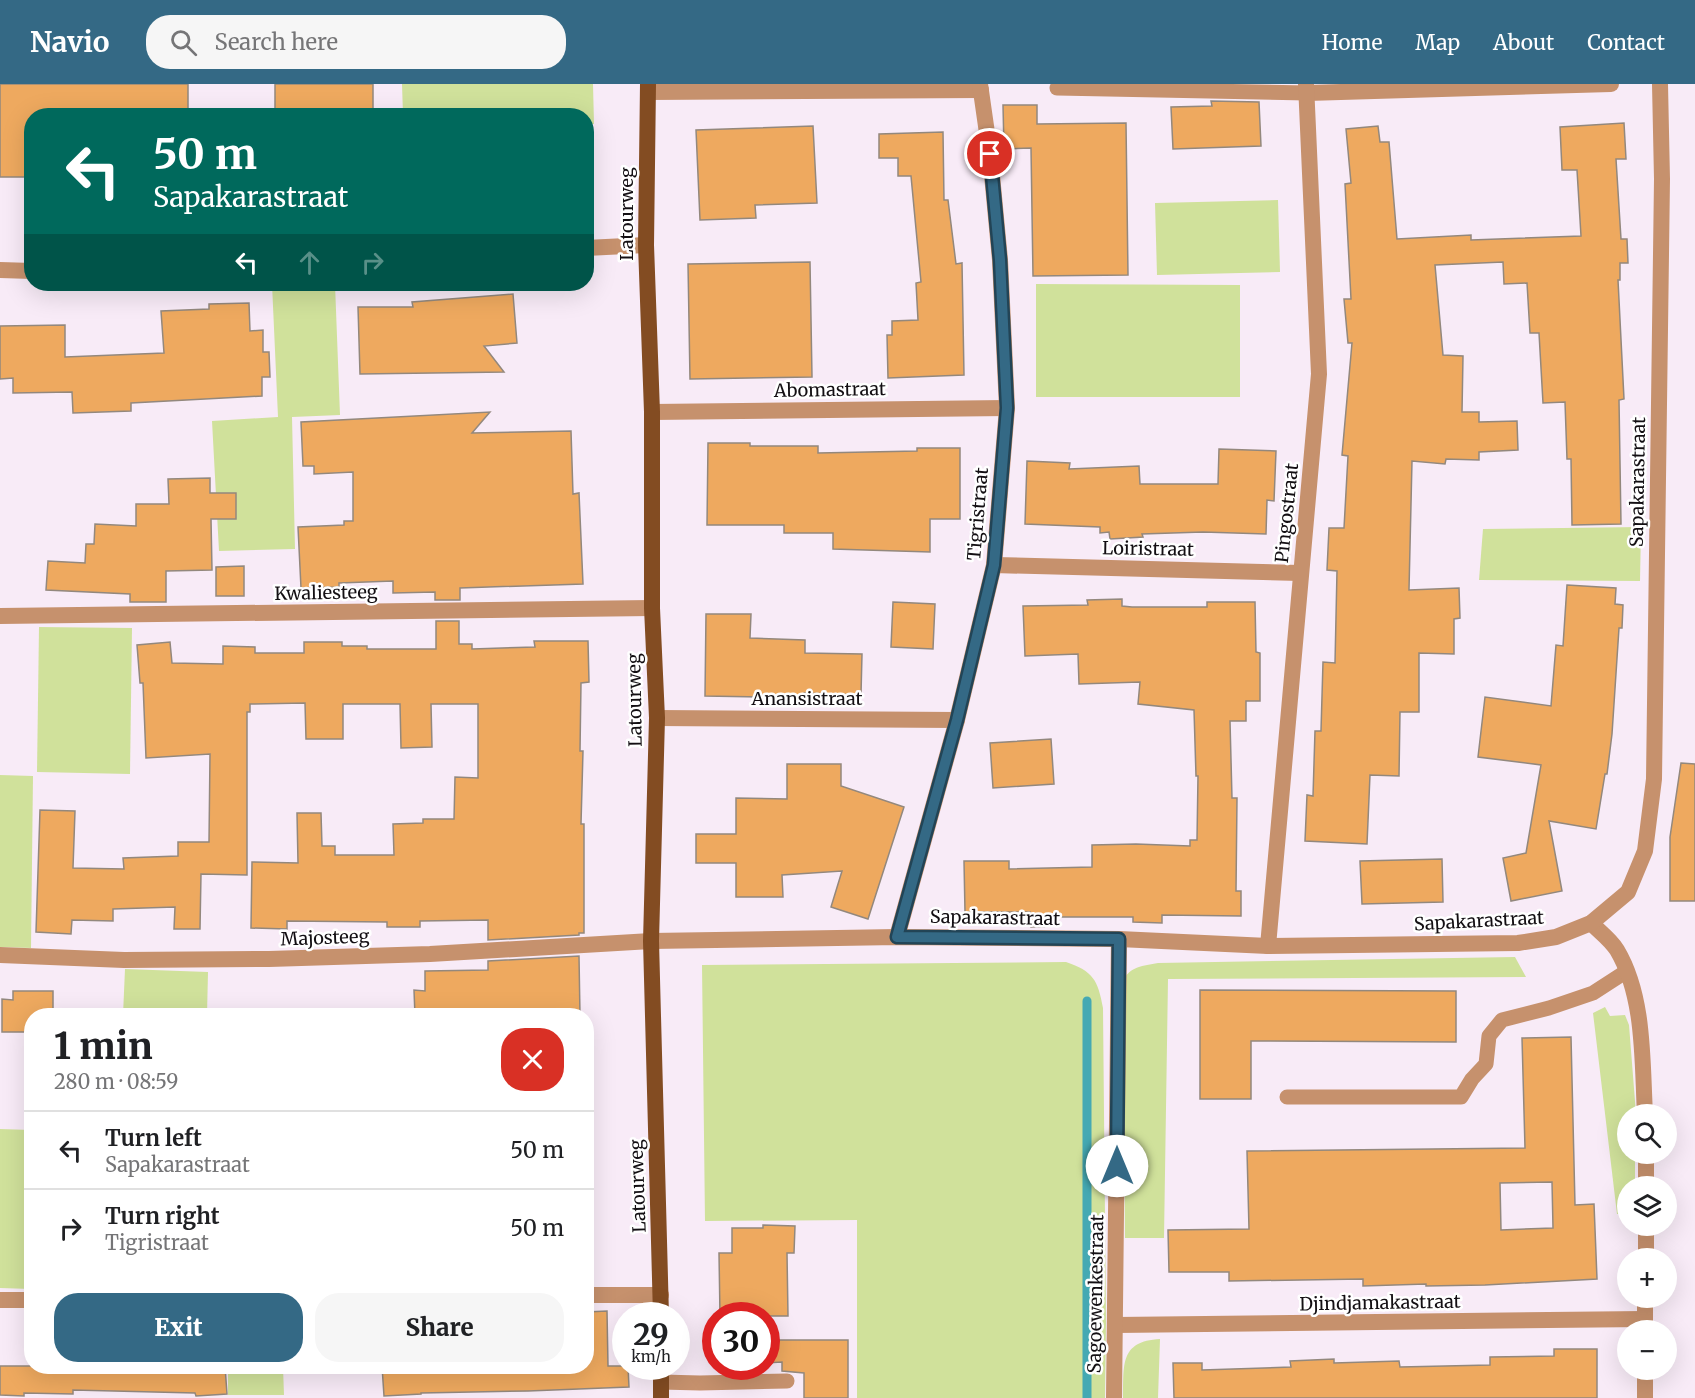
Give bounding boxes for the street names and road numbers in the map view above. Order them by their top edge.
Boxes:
street label: Latourweg [615,167,638,261]
street label: Abomastraat [773,377,886,402]
street label: Sapakarastraat [1625,417,1650,547]
street label: Pingostraat [1270,462,1303,564]
street label: Tigristraat [962,466,993,561]
street label: Loiristraat [1102,536,1194,561]
street label: Kwaliesteeg [274,580,378,605]
street label: Latourweg [622,653,647,747]
street label: Anansistraat [751,687,862,710]
street label: Sapakarastraat [930,905,1060,930]
street label: Sapakarastraat [1413,906,1545,935]
street label: Majosteeg [280,924,370,951]
street label: Latourweg [624,1139,651,1233]
street label: Sagoewenkestraat [1083,1214,1108,1374]
street label: Djindjamakastraat [1299,1290,1461,1315]

